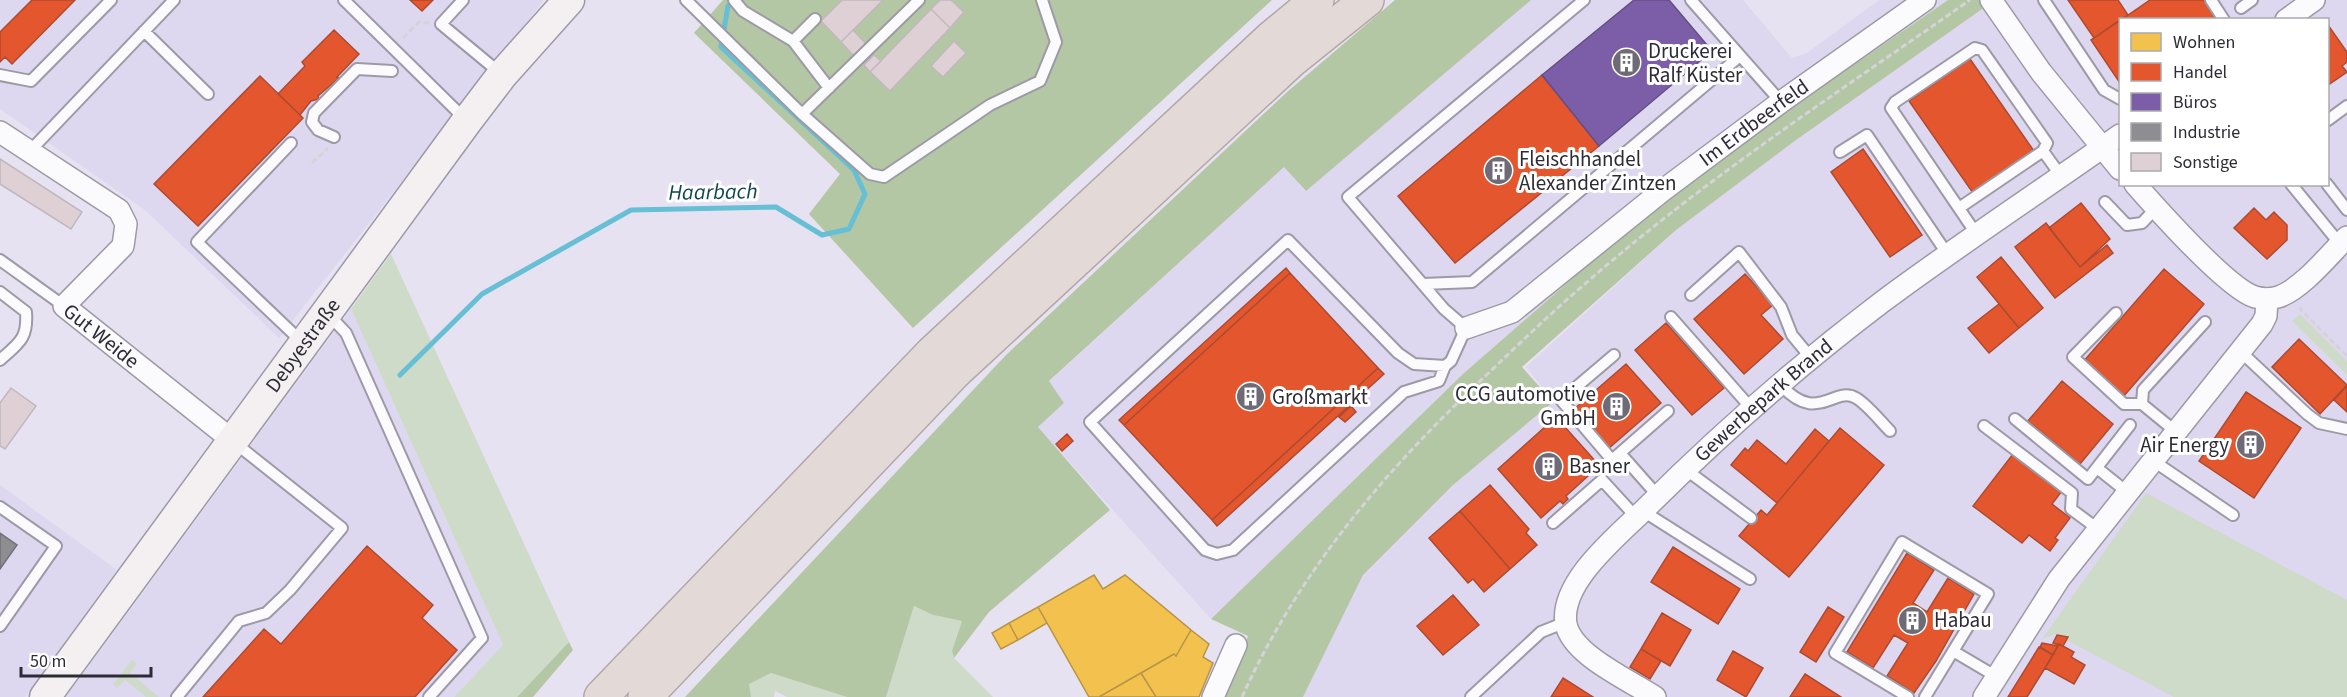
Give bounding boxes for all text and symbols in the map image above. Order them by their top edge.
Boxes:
legend [2119,18,2329,186]
text: Wohnen [2173,30,2235,55]
place label: Druckerei Ralf Küster [1648,36,1743,90]
building icon: Druckerei Ralf Küster [1611,47,1643,79]
text: Handel [2173,60,2227,85]
street label: Im Erdbeerfeld [1693,72,1815,173]
text: Büros [2173,90,2217,115]
text: Industrie [2173,120,2240,145]
place label: Fleischhandel Alexander Zintzen [1519,144,1677,198]
text: Sonstige [2173,150,2238,175]
building icon: Fleischhandel Alexander Zintzen [1482,155,1514,187]
water label: Haarbach [668,175,758,209]
street label: Debyestraße [258,292,347,399]
street label: Gut Weide [57,296,146,376]
street label: Gewerbepark Brand [1687,331,1839,469]
place label: CCG automotive GmbH [1455,379,1596,433]
building icon: Großmarkt [1235,381,1267,413]
place label: Großmarkt [1272,382,1368,412]
building icon: CCG automotive GmbH [1601,390,1633,422]
building icon: Air Energy [2234,429,2266,461]
place label: Air Energy [2140,430,2229,460]
building icon: Basner [1532,450,1564,482]
place label: Basner [1569,451,1631,481]
building icon: Habau [1897,604,1929,636]
place label: Habau [1934,605,1992,635]
scale bar [21,640,152,678]
text: 50 m [30,649,66,674]

